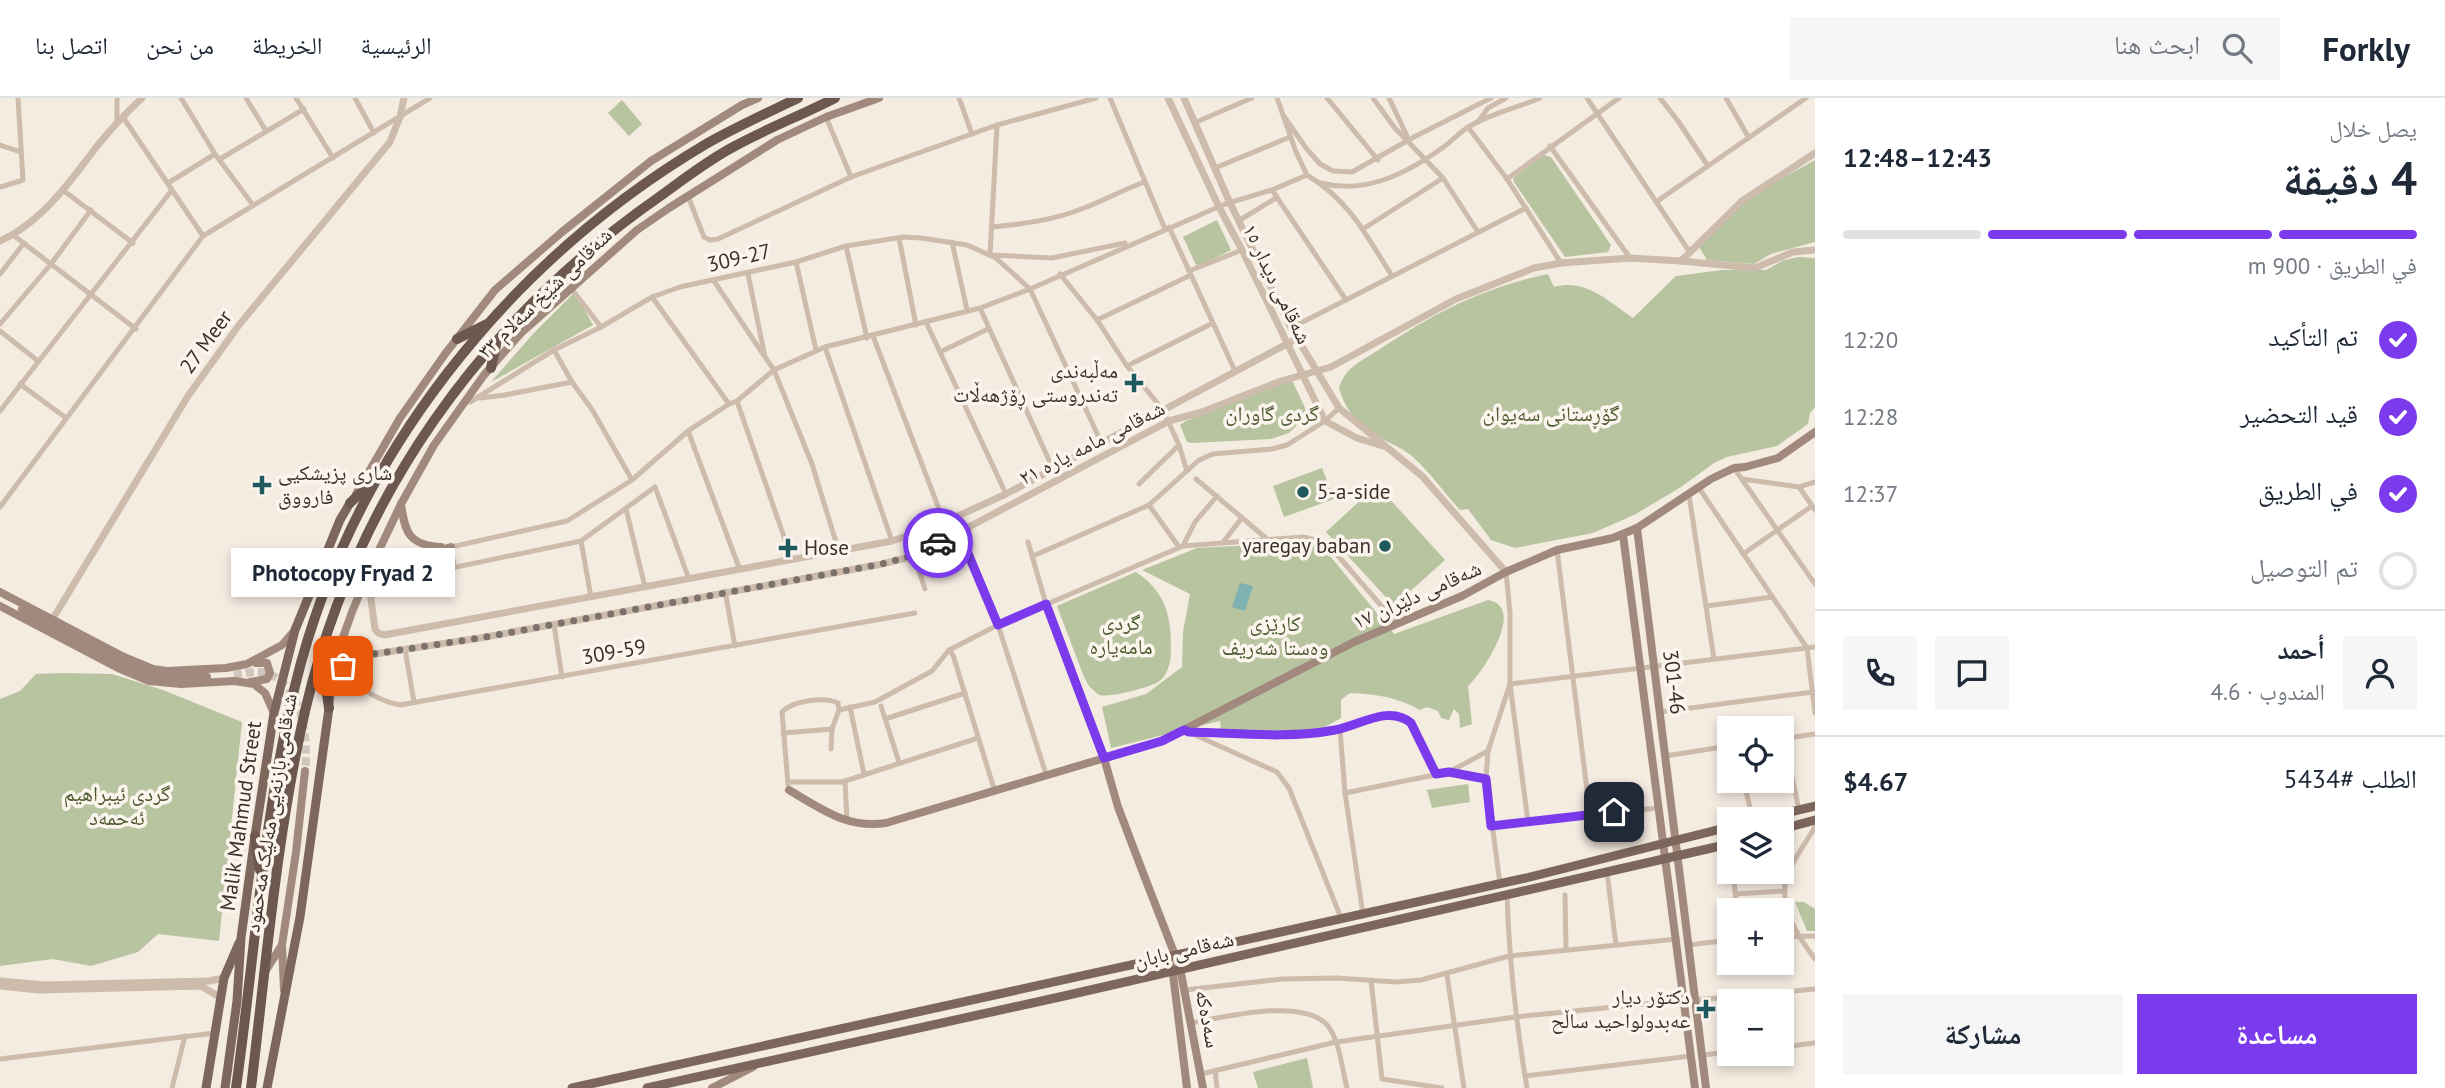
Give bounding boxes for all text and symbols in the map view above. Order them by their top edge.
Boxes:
search box [1790,17,2280,80]
text: Forkly [2322,27,2410,70]
text: ابحث هنا [2114,28,2200,61]
icon: search [2218,29,2256,67]
text: اتصل بنا [35,30,108,61]
text: من نحن [146,30,214,61]
text: الخريطة [252,30,323,61]
text: الرئيسية [361,30,432,61]
text: يصل خلال [2329,114,2417,143]
text: 12:43–12:48 [1843,141,1992,174]
text: 4 دقيقة [2283,148,2417,208]
street label: شەقامی دیدار ١٥ [1237,219,1318,348]
street label: شەقامی شێخ سەلام ٣٣ [472,221,618,365]
street label: 309-27 [704,237,773,278]
text: في الطريق · 900 m [2248,251,2417,280]
street label: 27 Meer [173,305,238,379]
text: تم التأكيد [2268,320,2358,353]
icon: check [2379,321,2417,359]
text: 12:20 [1843,325,1898,354]
place label: مەڵبەندی تەندروستی ڕۆژهەڵات [953,357,1118,411]
marker: مەڵبەندی تەندروستی ڕۆژهەڵات [1124,373,1144,393]
street label: شەقامی مامە یارە ٢١ [1014,394,1169,491]
text: قيد التحضير [2240,397,2358,430]
icon: check [2379,398,2417,436]
park label: گردی گاوران [1225,400,1319,427]
park label: گۆڕستانی سەیوان [1483,400,1620,430]
text: 12:28 [1843,402,1898,431]
place label: شاری پزیشکیی فارووق [278,459,392,510]
text: في الطريق [2258,474,2358,507]
marker: شاری پزیشکیی فارووق [252,475,272,495]
icon: check [2379,475,2417,513]
place label: 5-a-side [1317,478,1390,505]
text: 12:37 [1843,479,1898,508]
marker: 5-a-side [1295,484,1311,500]
courier [903,508,973,578]
icon: car [919,524,957,562]
place label: yaregay baban [1242,532,1371,559]
place label: Hose [804,534,849,561]
marker: Hose [778,538,798,558]
marker: yaregay baban [1377,538,1393,554]
callout: Photocopy Fryad 2 [231,547,455,596]
text: تم التوصيل [2250,551,2358,584]
street label: شەقامی دلێران ١٧ [1348,554,1485,635]
text: Photocopy Fryad 2 [252,558,434,587]
park label: گردی مامەیارە [1089,609,1153,660]
park label: کارێزی وەستا شەریف [1222,610,1328,661]
street label: 309-59 [580,633,648,670]
text: أحمد [2277,633,2325,666]
pin [313,636,373,696]
button: phone [1843,636,1917,710]
button: chat [1935,636,2009,710]
button: person [2343,636,2417,710]
icon: bag [324,647,362,685]
street label: 301-46 [1657,648,1692,716]
text: المندوب · 4.6 [2211,677,2325,706]
street label: شەقامی بازنەیی مەلیک مەحمود [238,692,303,934]
map controls [1717,716,1794,1066]
button: locate [1717,716,1794,793]
street label: Malik Mahmud Street [214,719,267,913]
text: الطلب #5434 [2284,762,2417,795]
text: $4.67 [1843,765,1908,798]
park label: گردی ئیبراھیم ئەحمەد [64,780,171,831]
pin [1584,782,1644,842]
icon: home [1595,793,1633,831]
button: layers [1717,807,1794,884]
button: + [1717,898,1794,975]
street label: شەقامی بابان [1131,925,1236,974]
place label: دکتۆر دیار عەبدولواحید ساڵح [1551,983,1690,1034]
street label: سەدەکە [1190,987,1227,1050]
button: − [1717,989,1794,1066]
button: مشاركة [1843,994,2123,1074]
button: مساعدة [2137,994,2417,1074]
marker: دکتۆر دیار عەبدولواحید ساڵح [1696,999,1716,1019]

